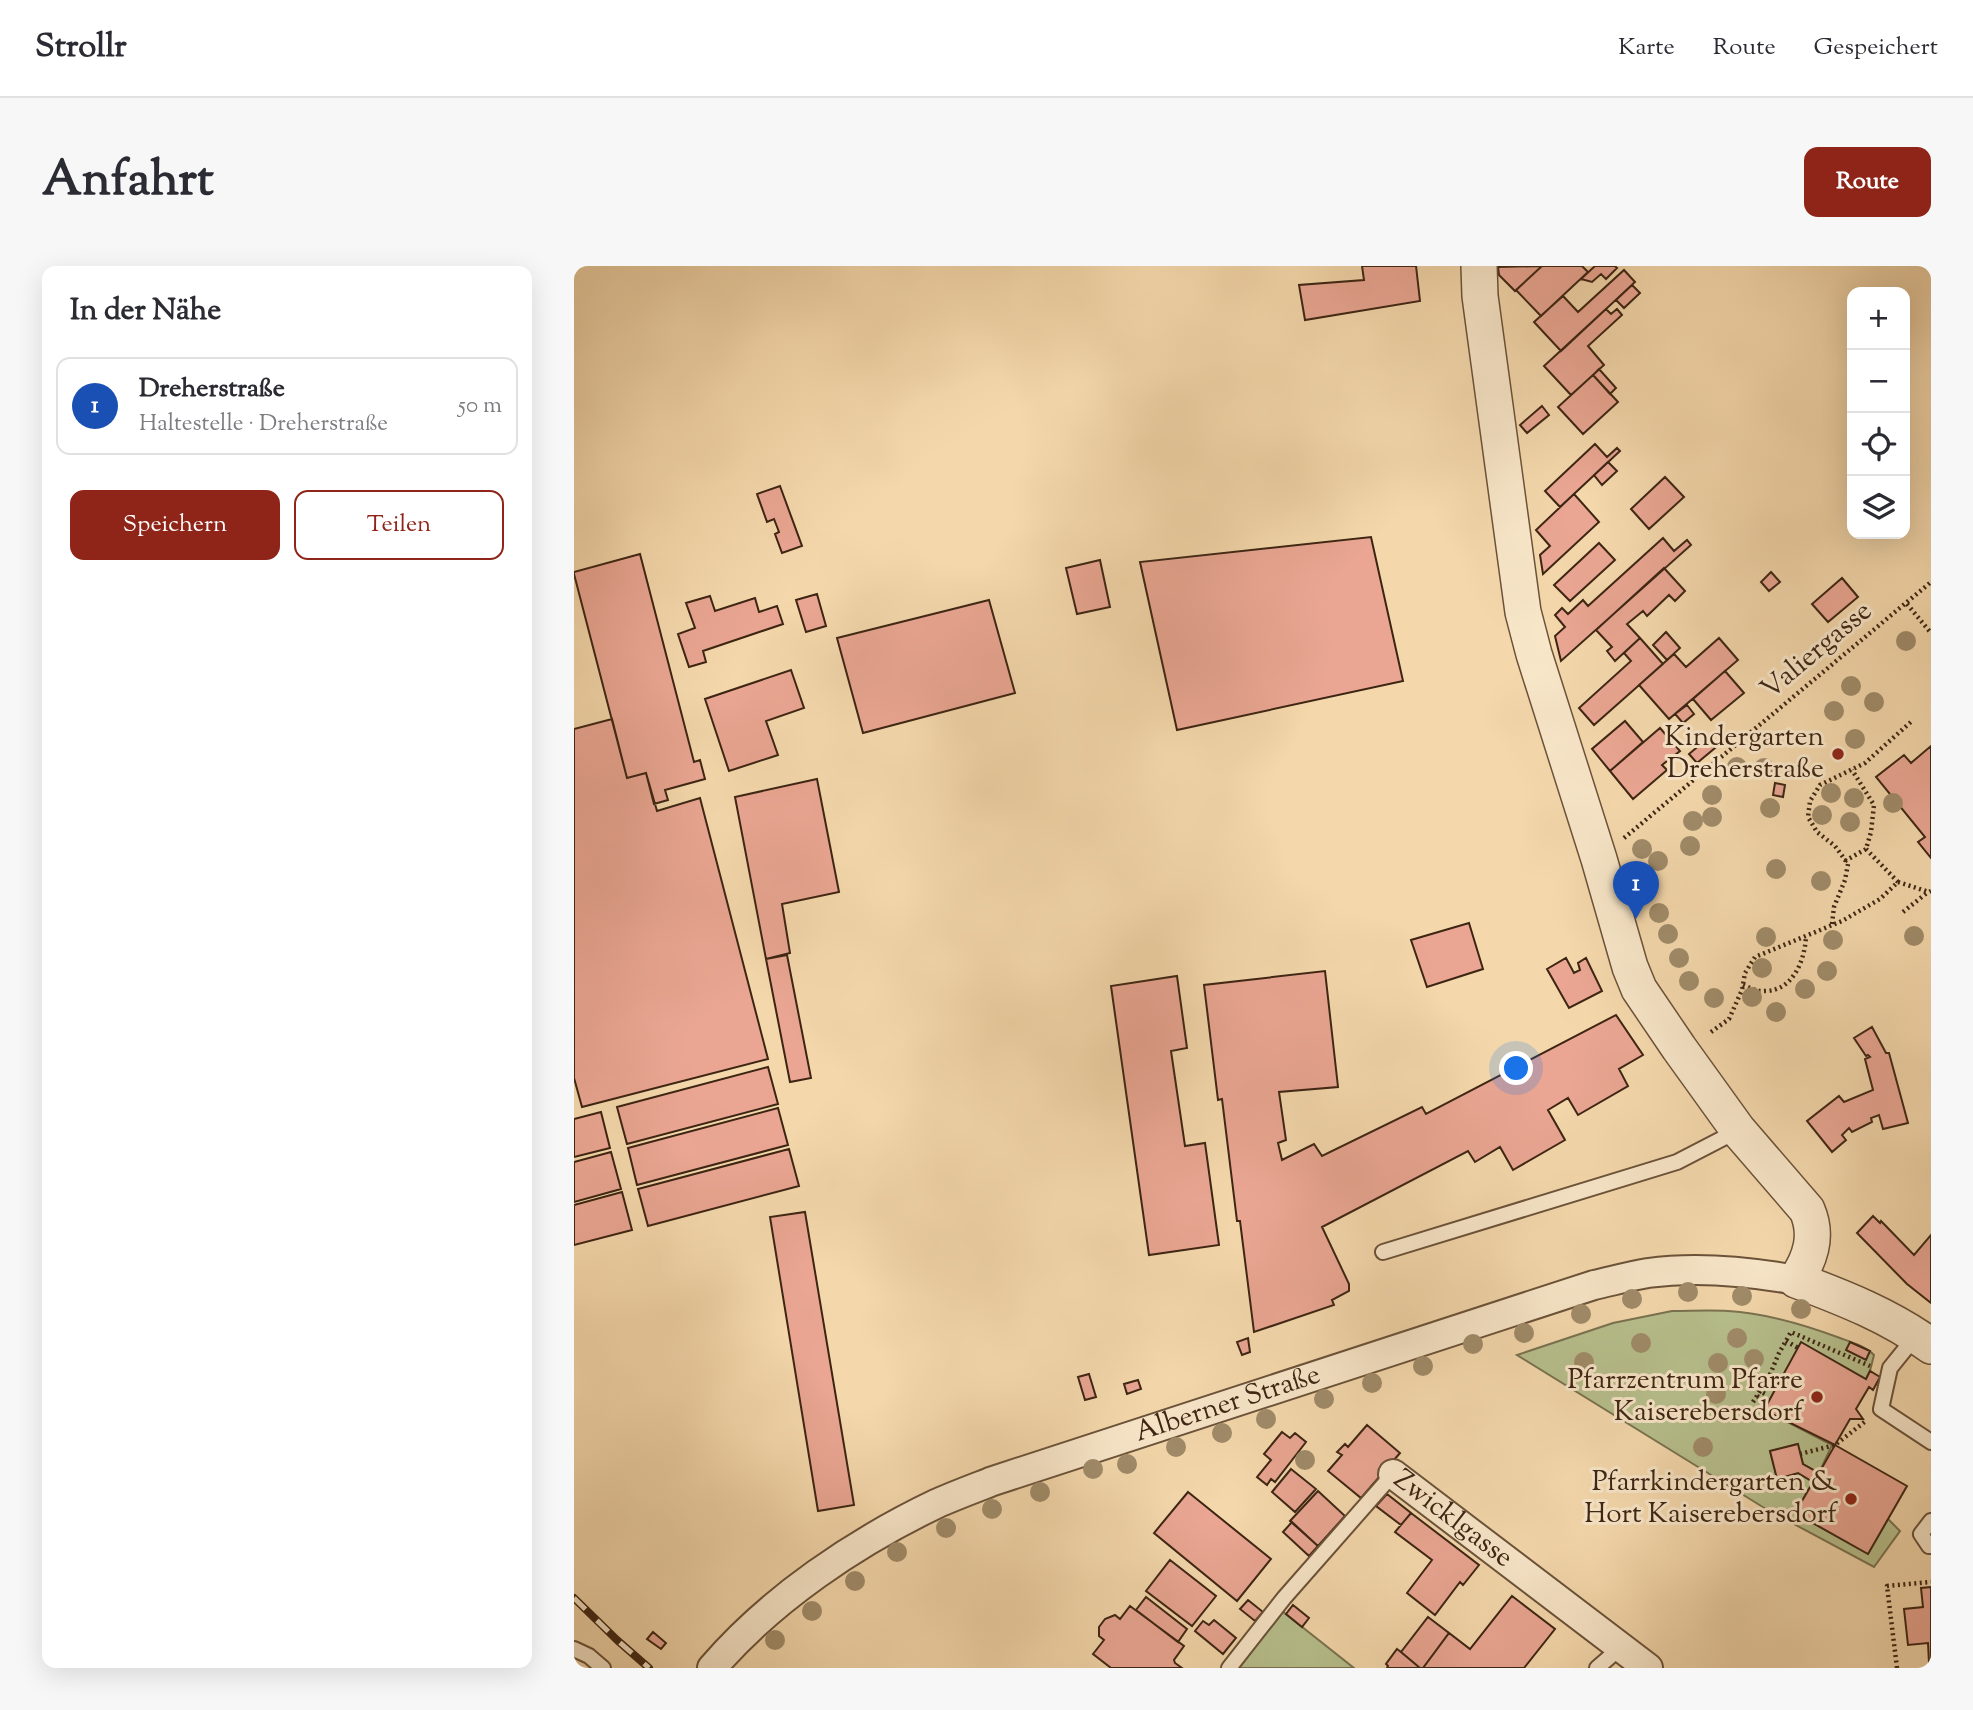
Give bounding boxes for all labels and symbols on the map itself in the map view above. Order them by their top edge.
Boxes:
street label: Valiergasse [1753,592,1881,710]
place label: Kindergarten Dreherstraße [1665,718,1824,790]
marker: Kindergarten Dreherstraße [1830,746,1846,762]
pin: 1 [1613,861,1659,919]
your location [1499,1051,1533,1085]
street label: Alberner Straße [1130,1355,1326,1453]
place label: Pfarrzentrum Pfarre Kaiserebersdorf [1568,1361,1804,1433]
marker: Pfarrzentrum Pfarre Kaiserebersdorf [1809,1389,1825,1405]
street label: Zwicklgasse [1384,1461,1521,1578]
place label: Pfarrkindergarten & Hort Kaiserebersdorf [1584,1463,1838,1535]
marker: Pfarrkindergarten & Hort Kaiserebersdorf [1843,1491,1859,1507]

